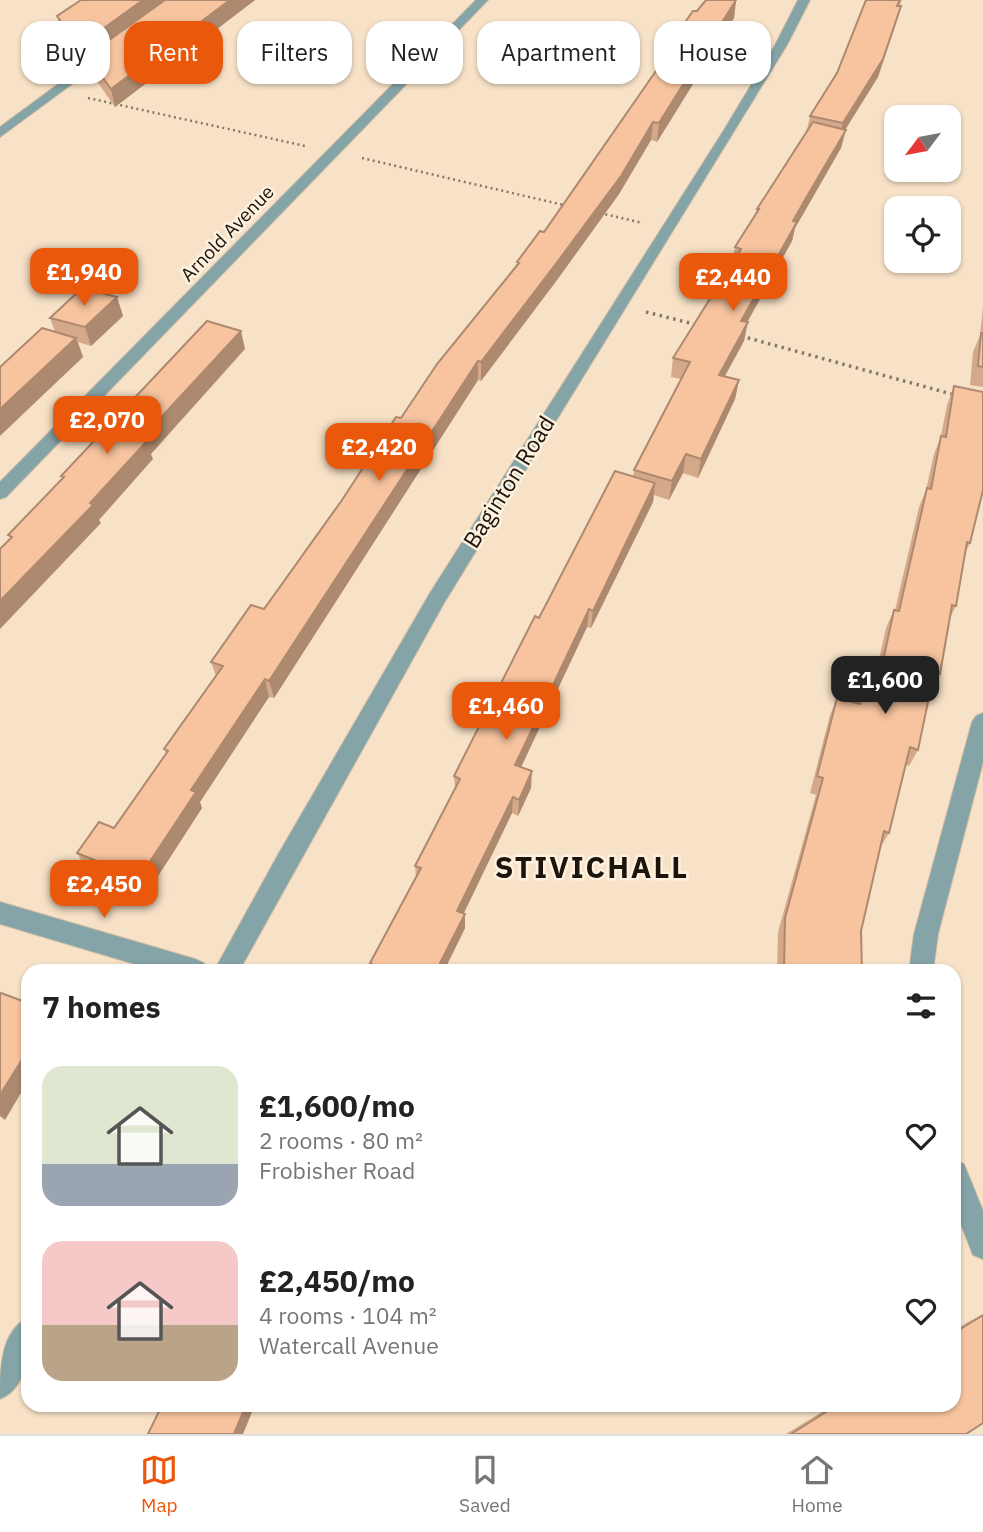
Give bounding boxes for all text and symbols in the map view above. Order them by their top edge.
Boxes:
chip: Buy [21,21,110,84]
chip: Rent [124,21,223,84]
chip: Filters [237,21,352,84]
chip: New [366,21,463,84]
chip: Apartment [477,21,640,84]
chip: House [654,21,771,84]
north arrow [884,105,961,182]
map controls [884,105,961,273]
street label: Arnold Avenue [175,180,279,286]
button: locate [884,196,961,273]
pin: £1,940 [27,248,141,308]
pin: £2,440 [676,254,790,313]
text: £1,940 [46,256,122,286]
text: £2,440 [695,261,771,291]
pin: £2,070 [50,396,164,456]
text: £2,070 [69,404,145,434]
street label: Baginton Road [456,410,561,553]
pin: £2,420 [322,424,436,483]
text: £2,420 [341,431,417,461]
pin: £1,600 [828,656,942,716]
text: £1,600 [847,664,923,694]
pin: £1,460 [449,682,563,742]
text: £1,460 [468,690,544,720]
district label: STIVICHALL [495,847,689,886]
pin: £2,450 [47,860,161,920]
text: £2,450 [66,868,142,898]
text: 7 homes [42,987,161,1026]
icon: filters [902,987,940,1025]
text: £1,600/mo [259,1086,415,1125]
icon: home [98,1094,182,1178]
icon: heart [902,1117,940,1155]
text: 2 rooms · 80 m² [259,1125,423,1155]
text: Frobisher Road [259,1155,415,1185]
text: £2,450/mo [259,1261,415,1300]
icon: home [98,1269,182,1353]
icon: heart [902,1292,940,1330]
text: 4 rooms · 104 m² [259,1300,437,1330]
text: Watercall Avenue [259,1330,439,1360]
tab: Map [140,1451,178,1517]
tab: Saved [459,1451,511,1517]
tab: Home [792,1451,843,1517]

